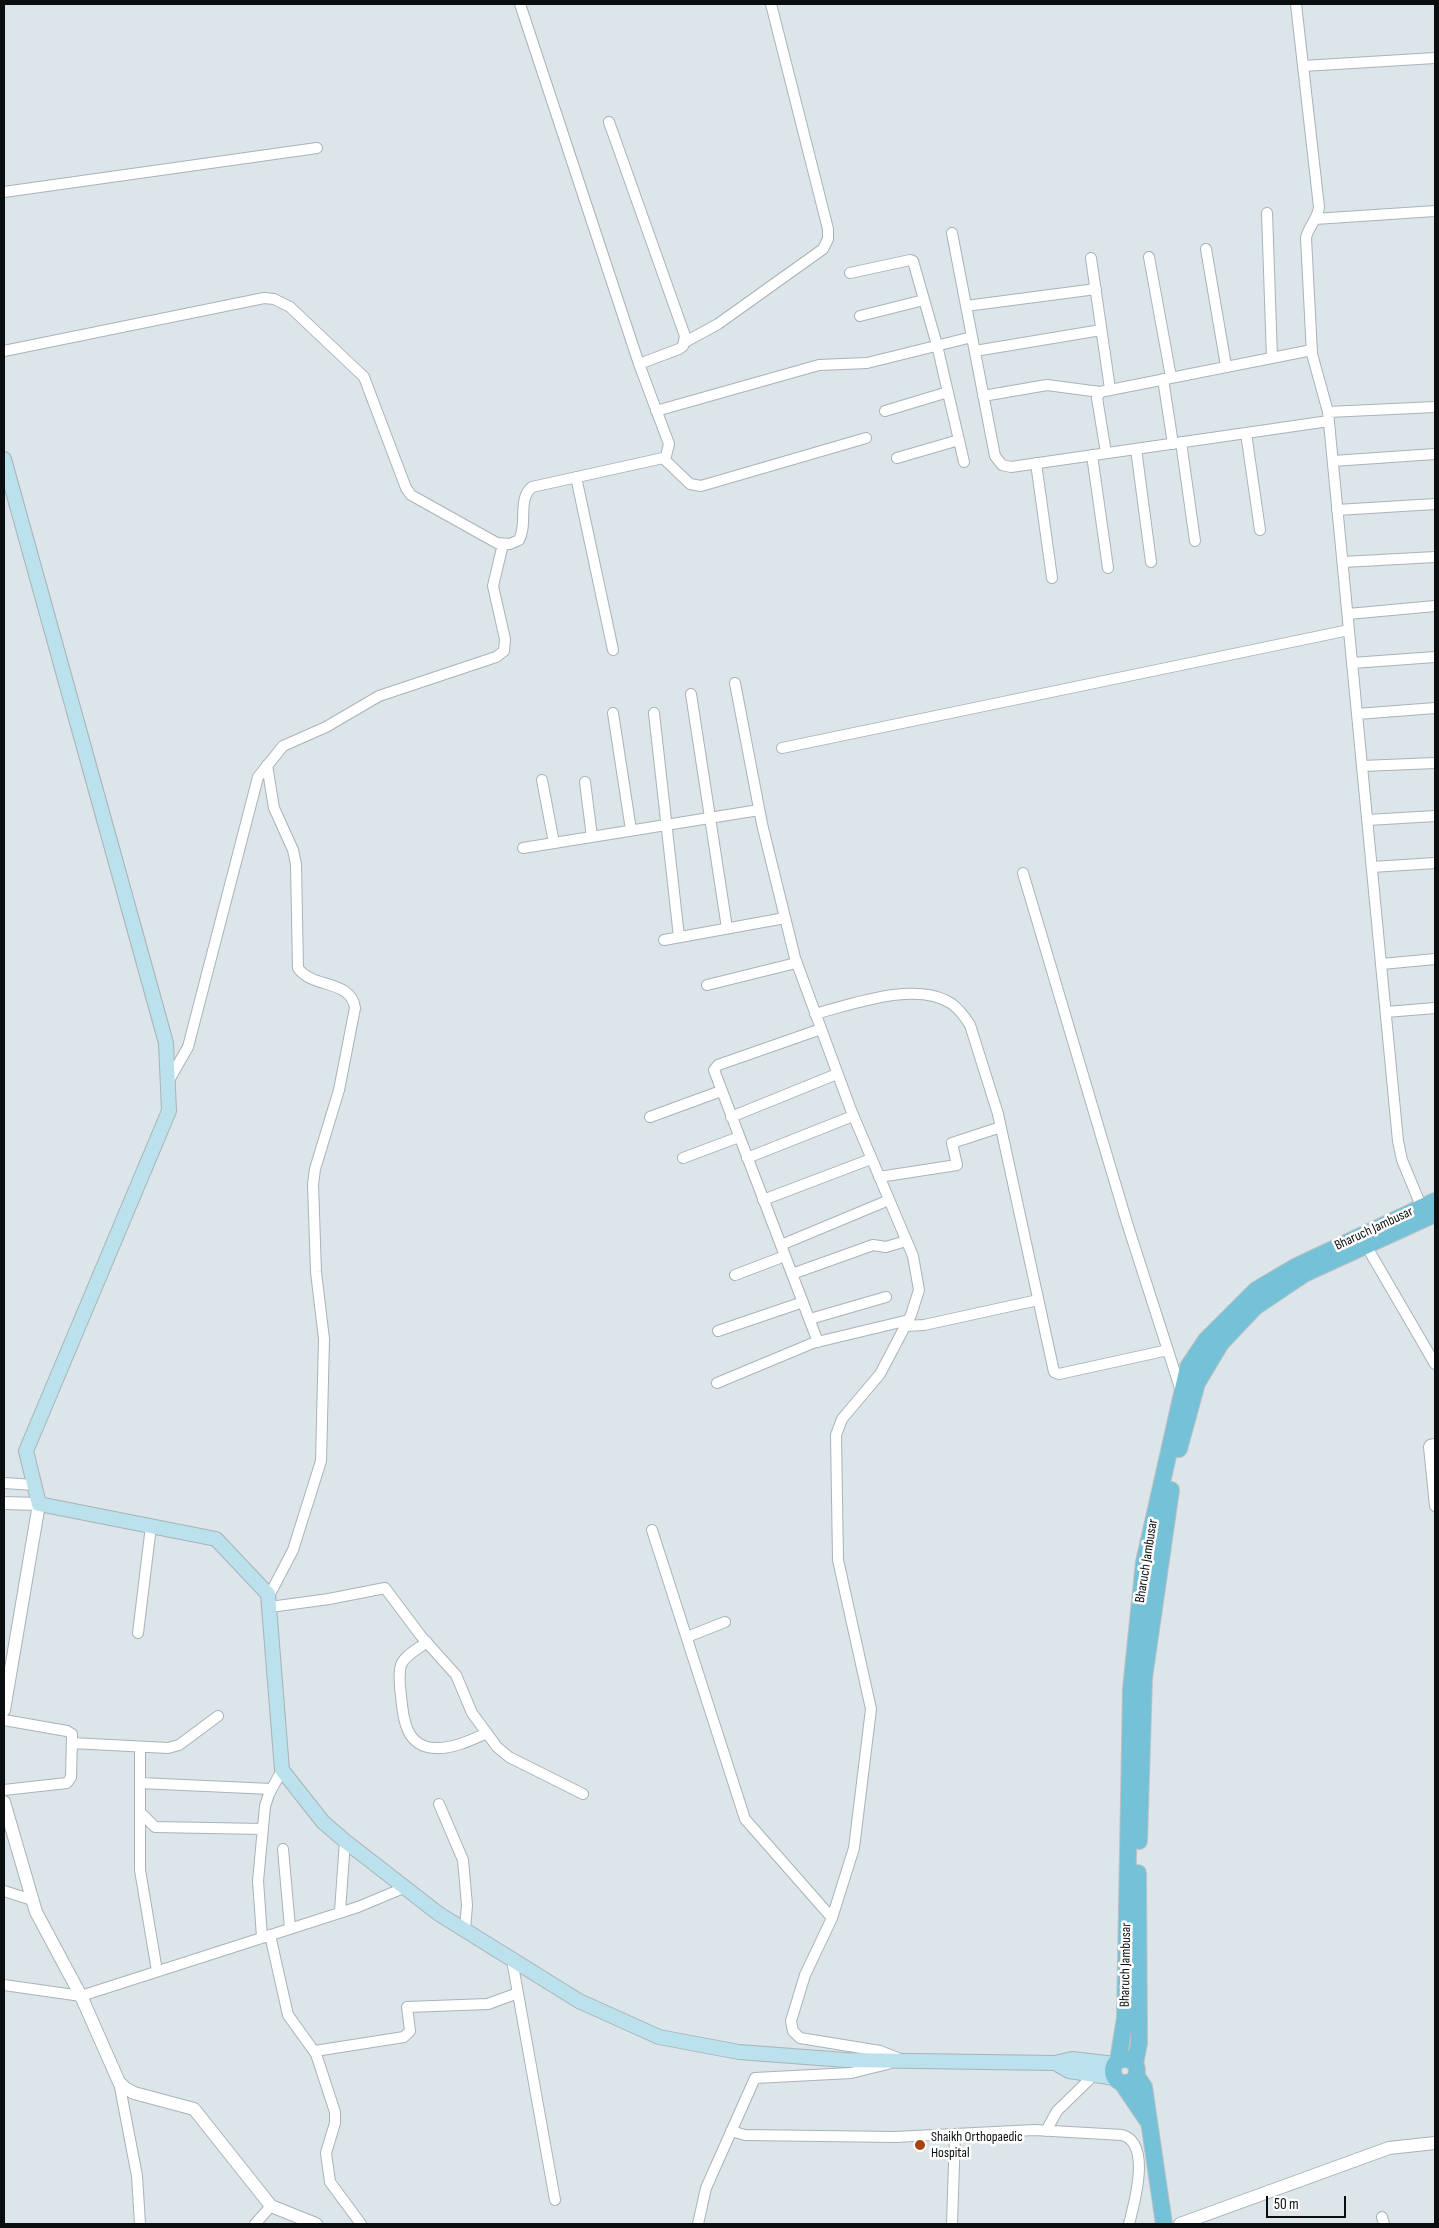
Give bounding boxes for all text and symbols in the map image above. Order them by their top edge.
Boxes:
street label: Bharuch Jambusar [1332,1204,1416,1254]
street label: Bharuch Jambusar [1132,1518,1162,1604]
street label: Bharuch Jambusar [1117,1923,1135,2007]
place label: Shaikh Orthopaedic Hospital [931,2129,1023,2162]
marker: Shaikh Orthopaedic Hospital [913,2138,927,2152]
scale bar [1269,2186,1349,2218]
text: 50 m [1274,2195,1299,2214]

